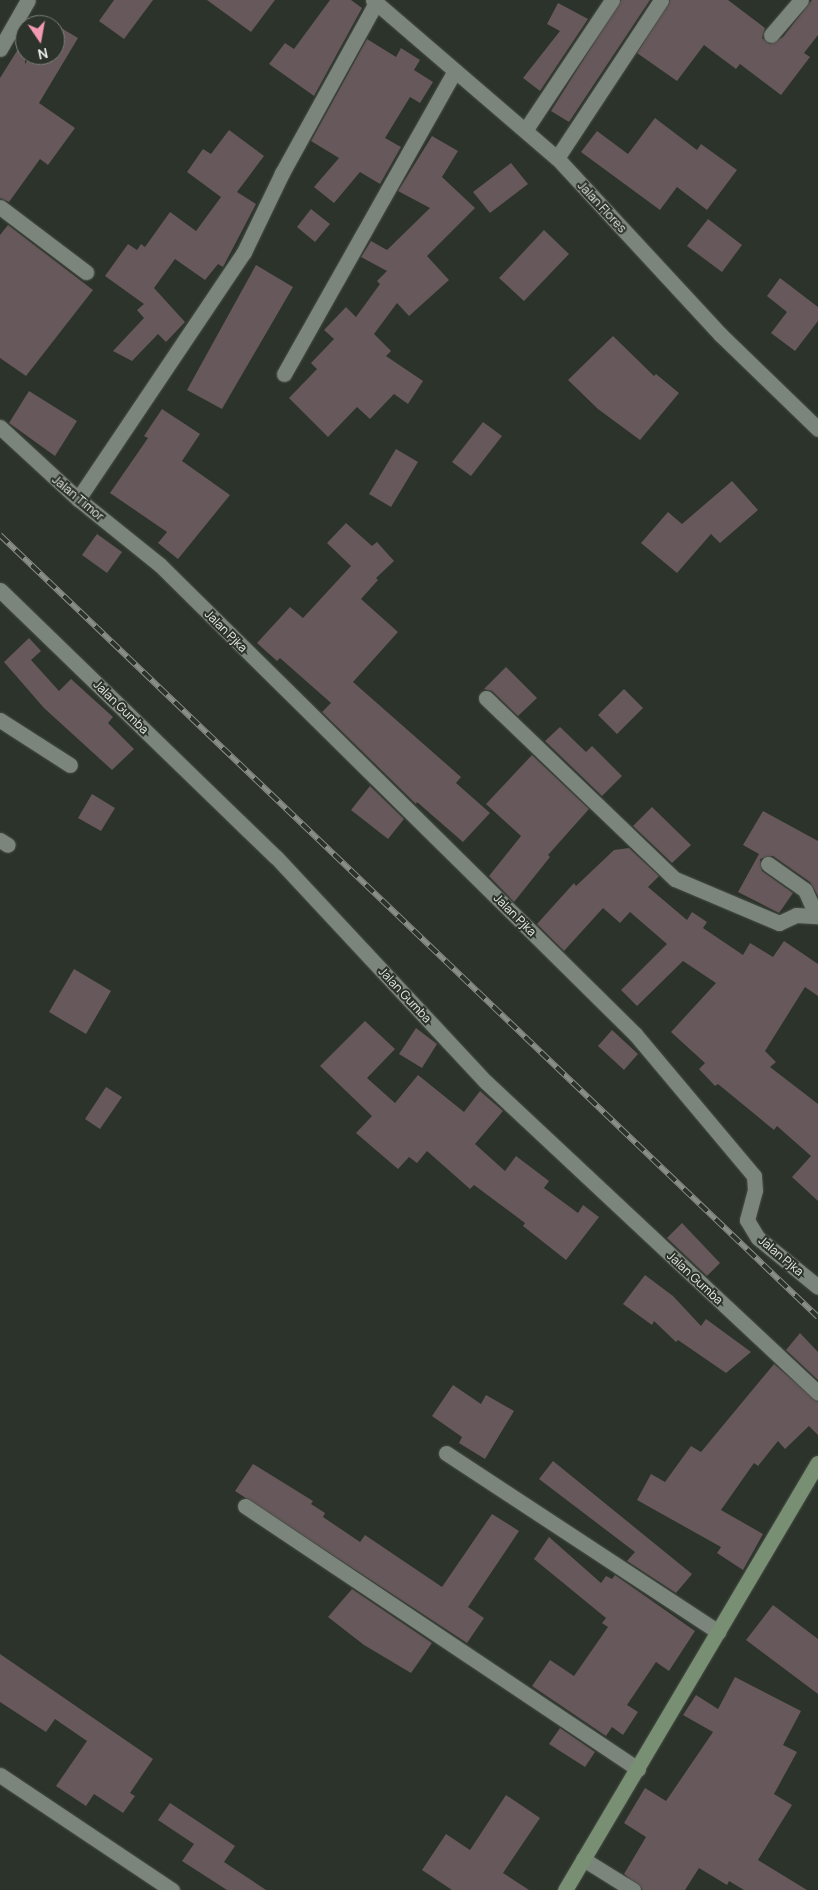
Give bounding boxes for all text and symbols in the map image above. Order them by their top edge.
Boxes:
north arrow [15,15,65,65]
text: N [36,44,50,65]
street label: Jalan Flores [575,178,629,236]
street label: Jalan Timor [49,472,107,524]
street label: Jalan Pjka [202,607,250,655]
street label: Jalan Gumba [91,677,151,737]
street label: Jalan Pjka [491,891,539,939]
street label: Jalan Gumba [376,964,434,1026]
street label: Jalan Pjka [756,1233,806,1279]
street label: Jalan Gumba [664,1249,726,1307]

